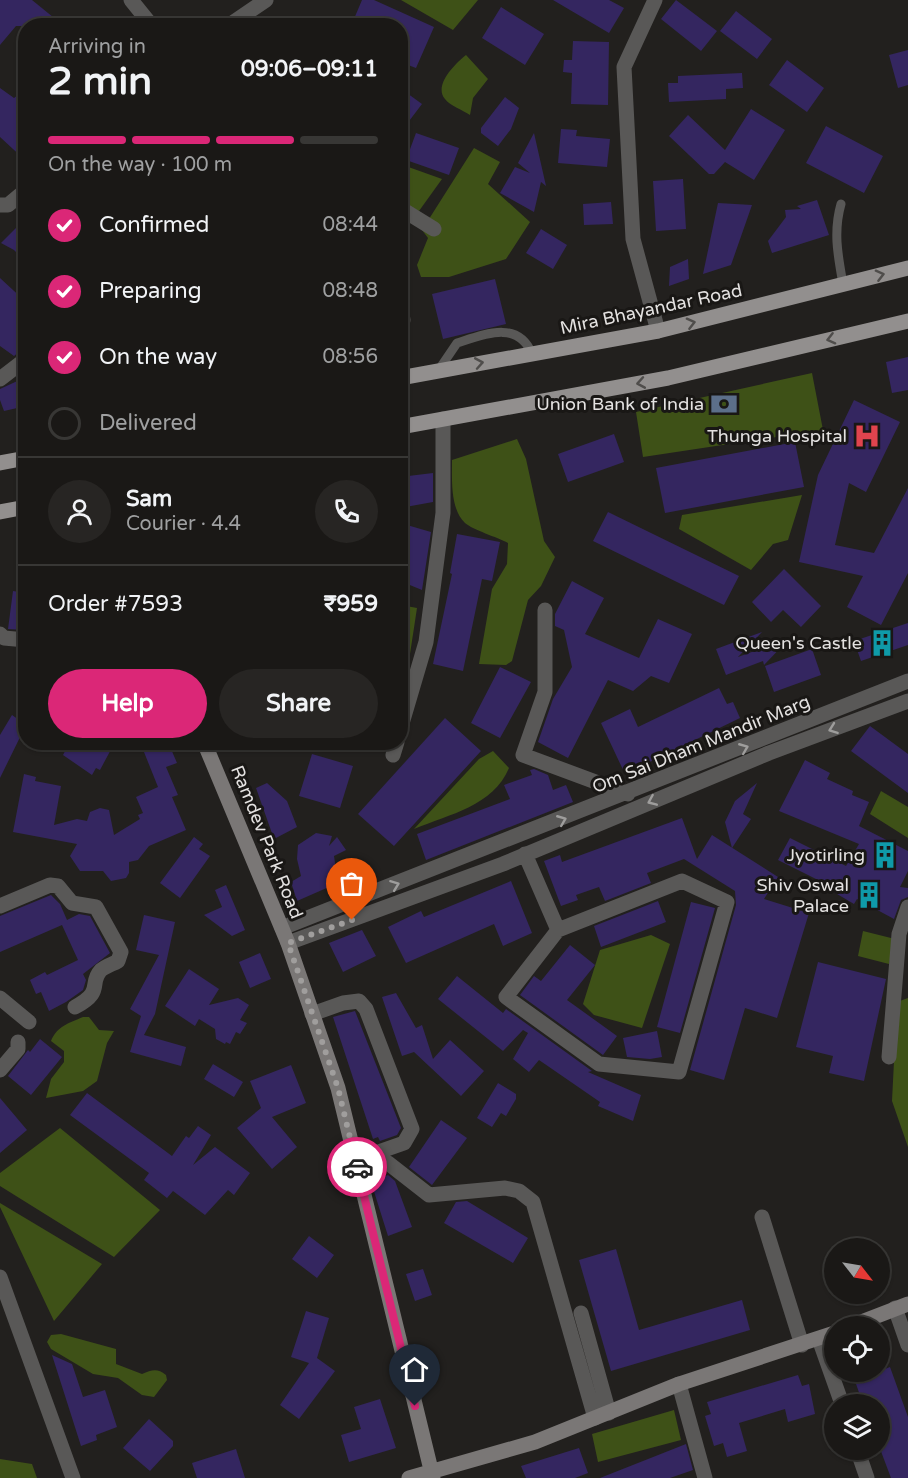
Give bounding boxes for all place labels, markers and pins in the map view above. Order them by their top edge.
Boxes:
bank icon: Union Bank of India [709,389,739,419]
place label: Union Bank of India [536,393,704,415]
hospital icon: Thunga Hospital [852,421,882,451]
place label: Thunga Hospital [707,425,847,447]
building icon: Queen's Castle [867,628,897,658]
place label: Queen's Castle [735,632,862,654]
building icon: Jyotirling [870,840,900,870]
place label: Jyotirling [787,844,865,866]
pin [326,858,377,920]
place label: Shiv Oswal Palace [757,874,849,917]
building icon: Shiv Oswal Palace [854,880,884,910]
pin [389,1344,440,1406]

